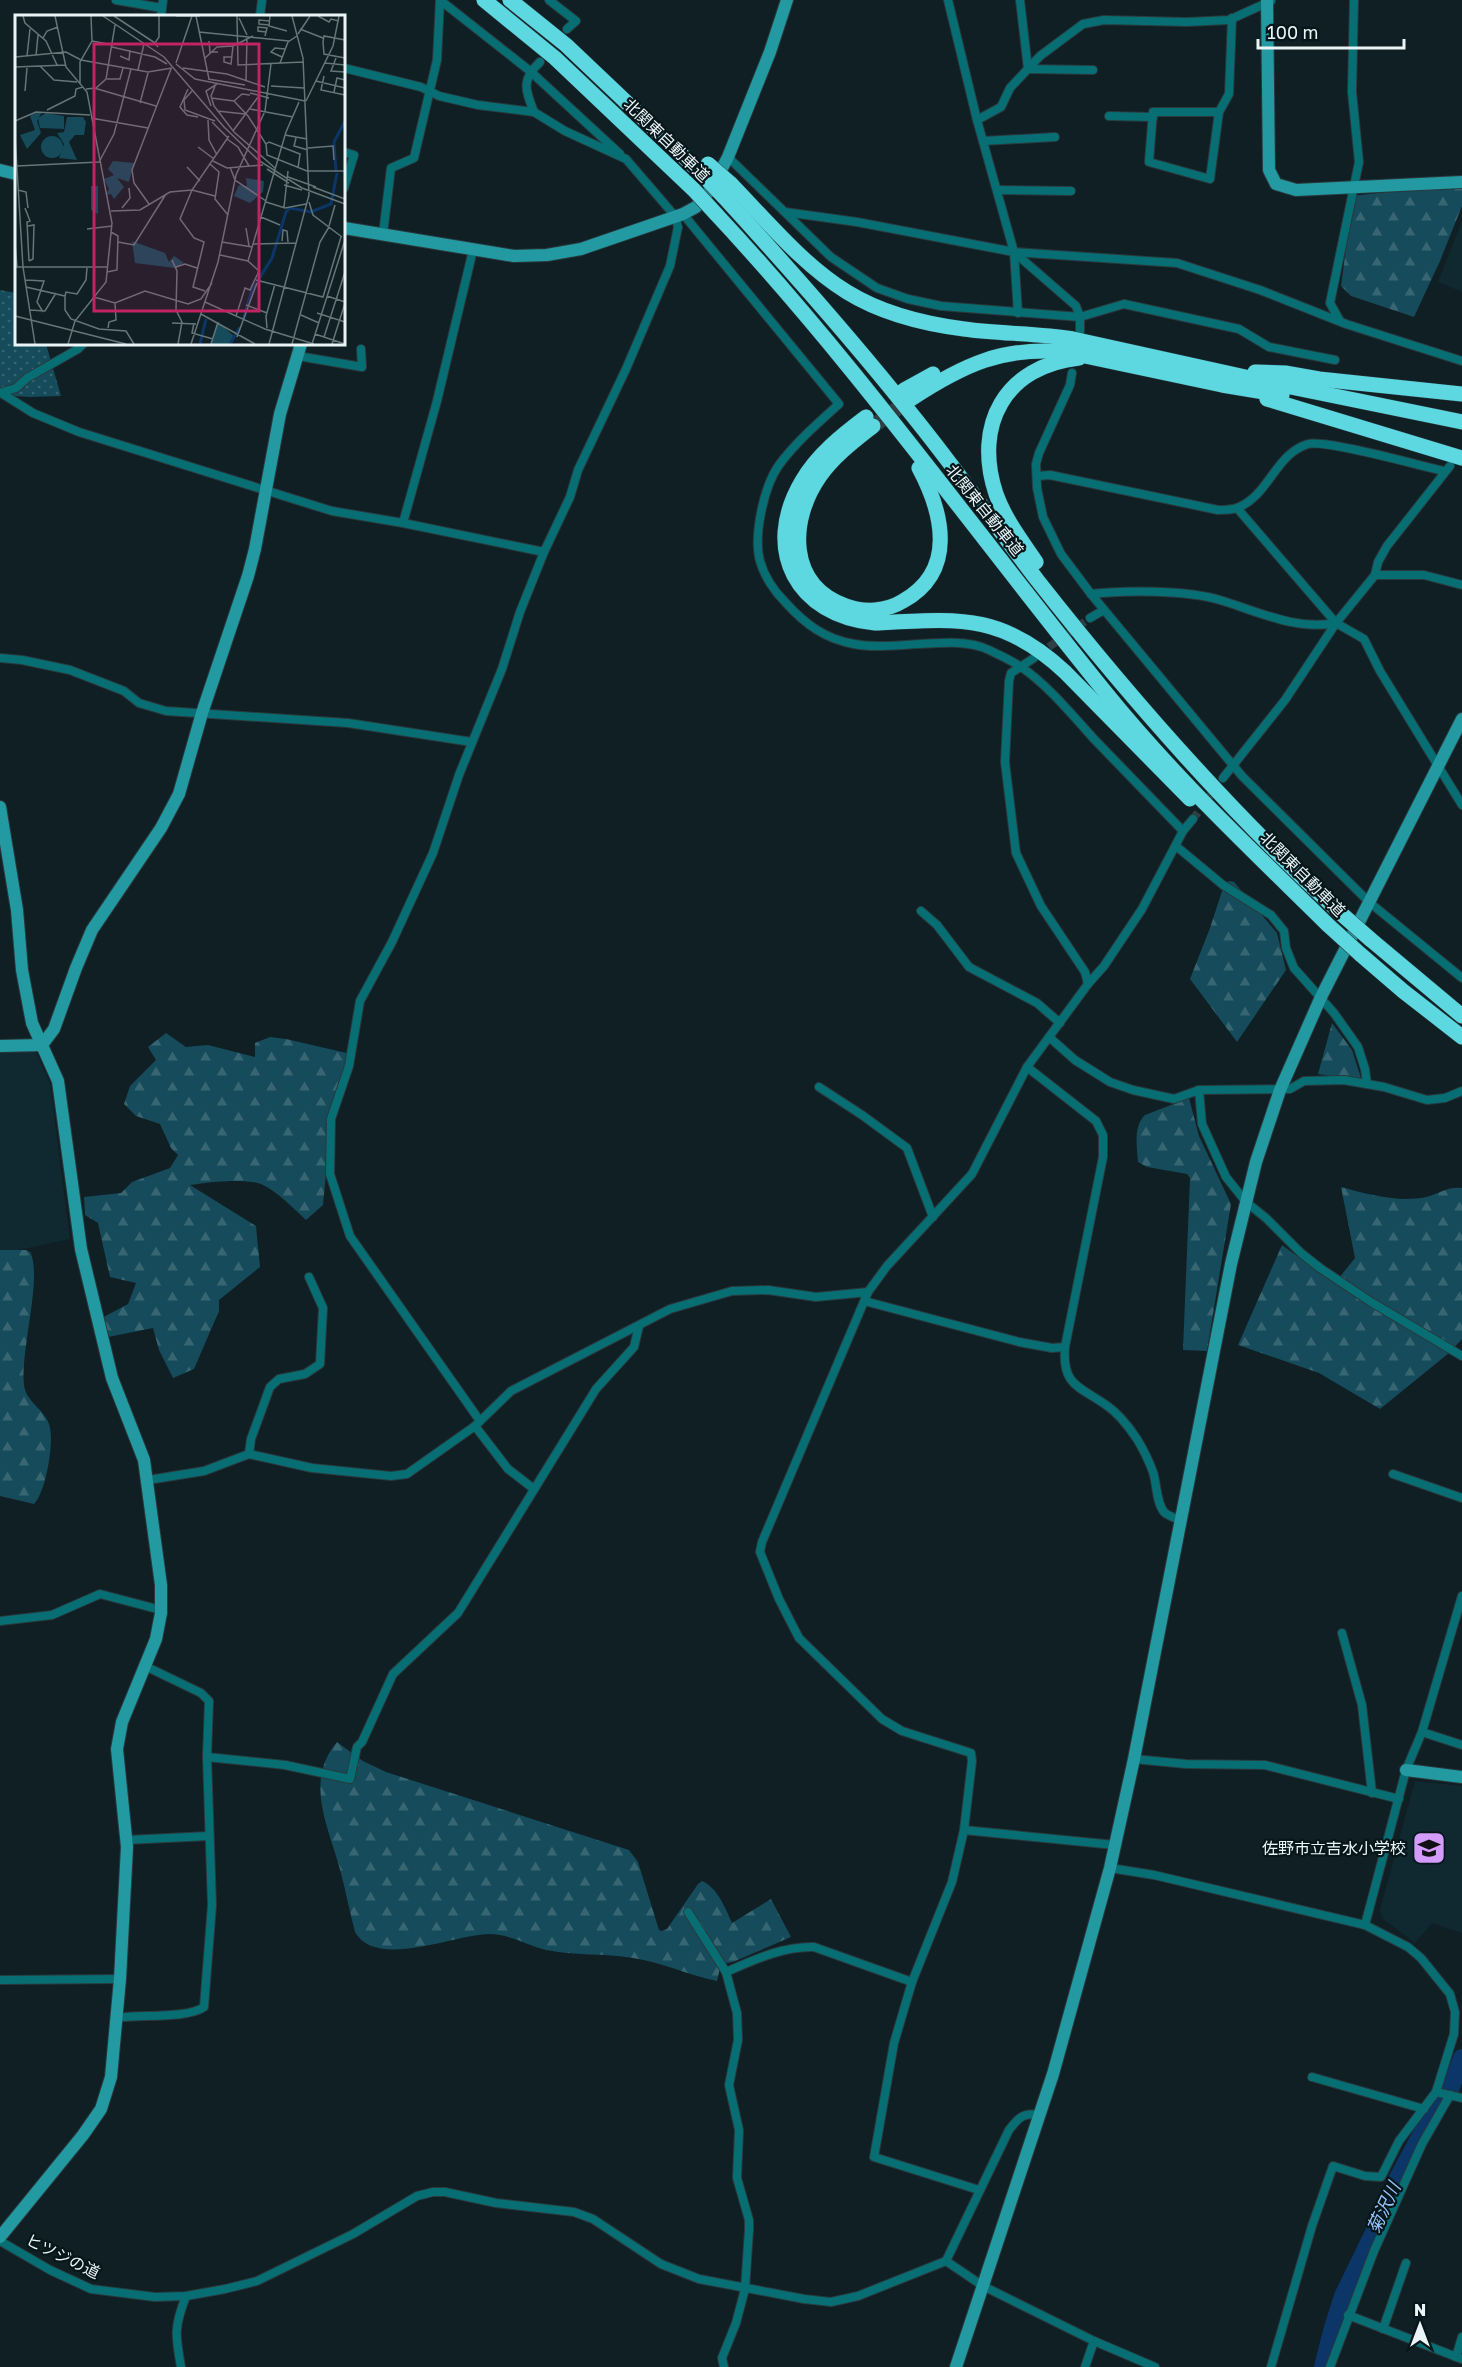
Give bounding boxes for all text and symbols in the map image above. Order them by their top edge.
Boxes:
scale bar [1258,12,1404,50]
inset map [15,15,345,345]
text: 100 m [1267,21,1318,43]
street label: 北関東自動車道 [620,94,714,186]
street label: 北関東自動車道 [942,460,1028,560]
street label: 北関東自動車道 [1256,827,1350,921]
school or university icon: 佐野市立吉水小学校 [1411,1830,1447,1866]
place label: 佐野市立吉水小学校 [1262,1838,1406,1858]
water label: 菊沢川 [1362,2177,1405,2237]
street label: ヒツジの道 [23,2229,103,2283]
north arrow [1390,2295,1450,2355]
text: N [1414,2300,1426,2320]

